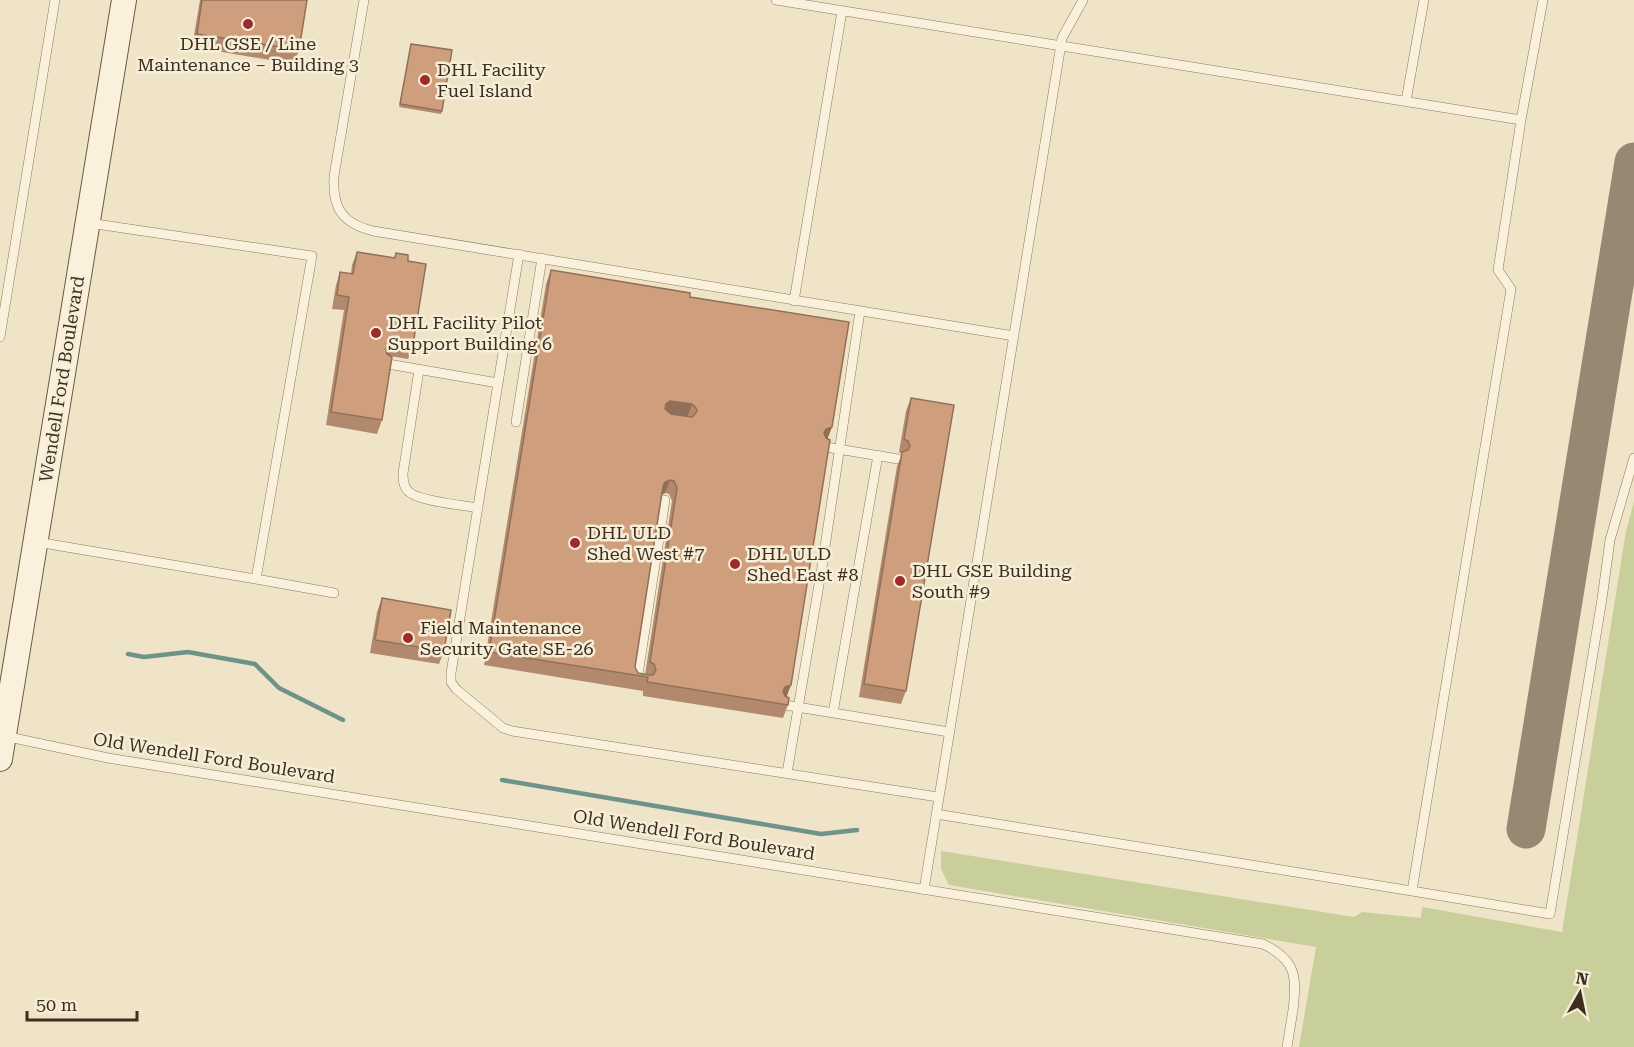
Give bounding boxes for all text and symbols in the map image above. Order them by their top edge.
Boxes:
marker: DHL GSE / Line Maintenance – Building 3 [241,17,255,31]
place label: DHL GSE / Line Maintenance – Building 3 [137,33,359,75]
place label: DHL Facility Fuel Island [437,59,546,101]
marker: DHL Facility Fuel Island [418,73,432,87]
street label: Wendell Ford Boulevard [35,274,88,484]
place label: DHL Facility Pilot Support Building 6 [388,312,552,354]
marker: DHL Facility Pilot Support Building 6 [369,326,383,340]
place label: DHL ULD Shed West #7 [587,522,705,564]
marker: DHL ULD Shed West #7 [568,536,582,550]
place label: DHL ULD Shed East #8 [747,543,859,585]
marker: DHL ULD Shed East #8 [728,557,742,571]
place label: DHL GSE Building South #9 [912,560,1072,602]
marker: DHL GSE Building South #9 [893,574,907,588]
place label: Field Maintenance Security Gate SE-26 [420,617,593,659]
marker: Field Maintenance Security Gate SE-26 [401,631,415,645]
street label: Old Wendell Ford Boulevard [92,728,337,787]
street label: Old Wendell Ford Boulevard [572,805,817,864]
north arrow [1550,963,1610,1023]
text: N [1575,968,1590,989]
scale bar [27,984,136,1022]
text: 50 m [36,994,77,1015]

